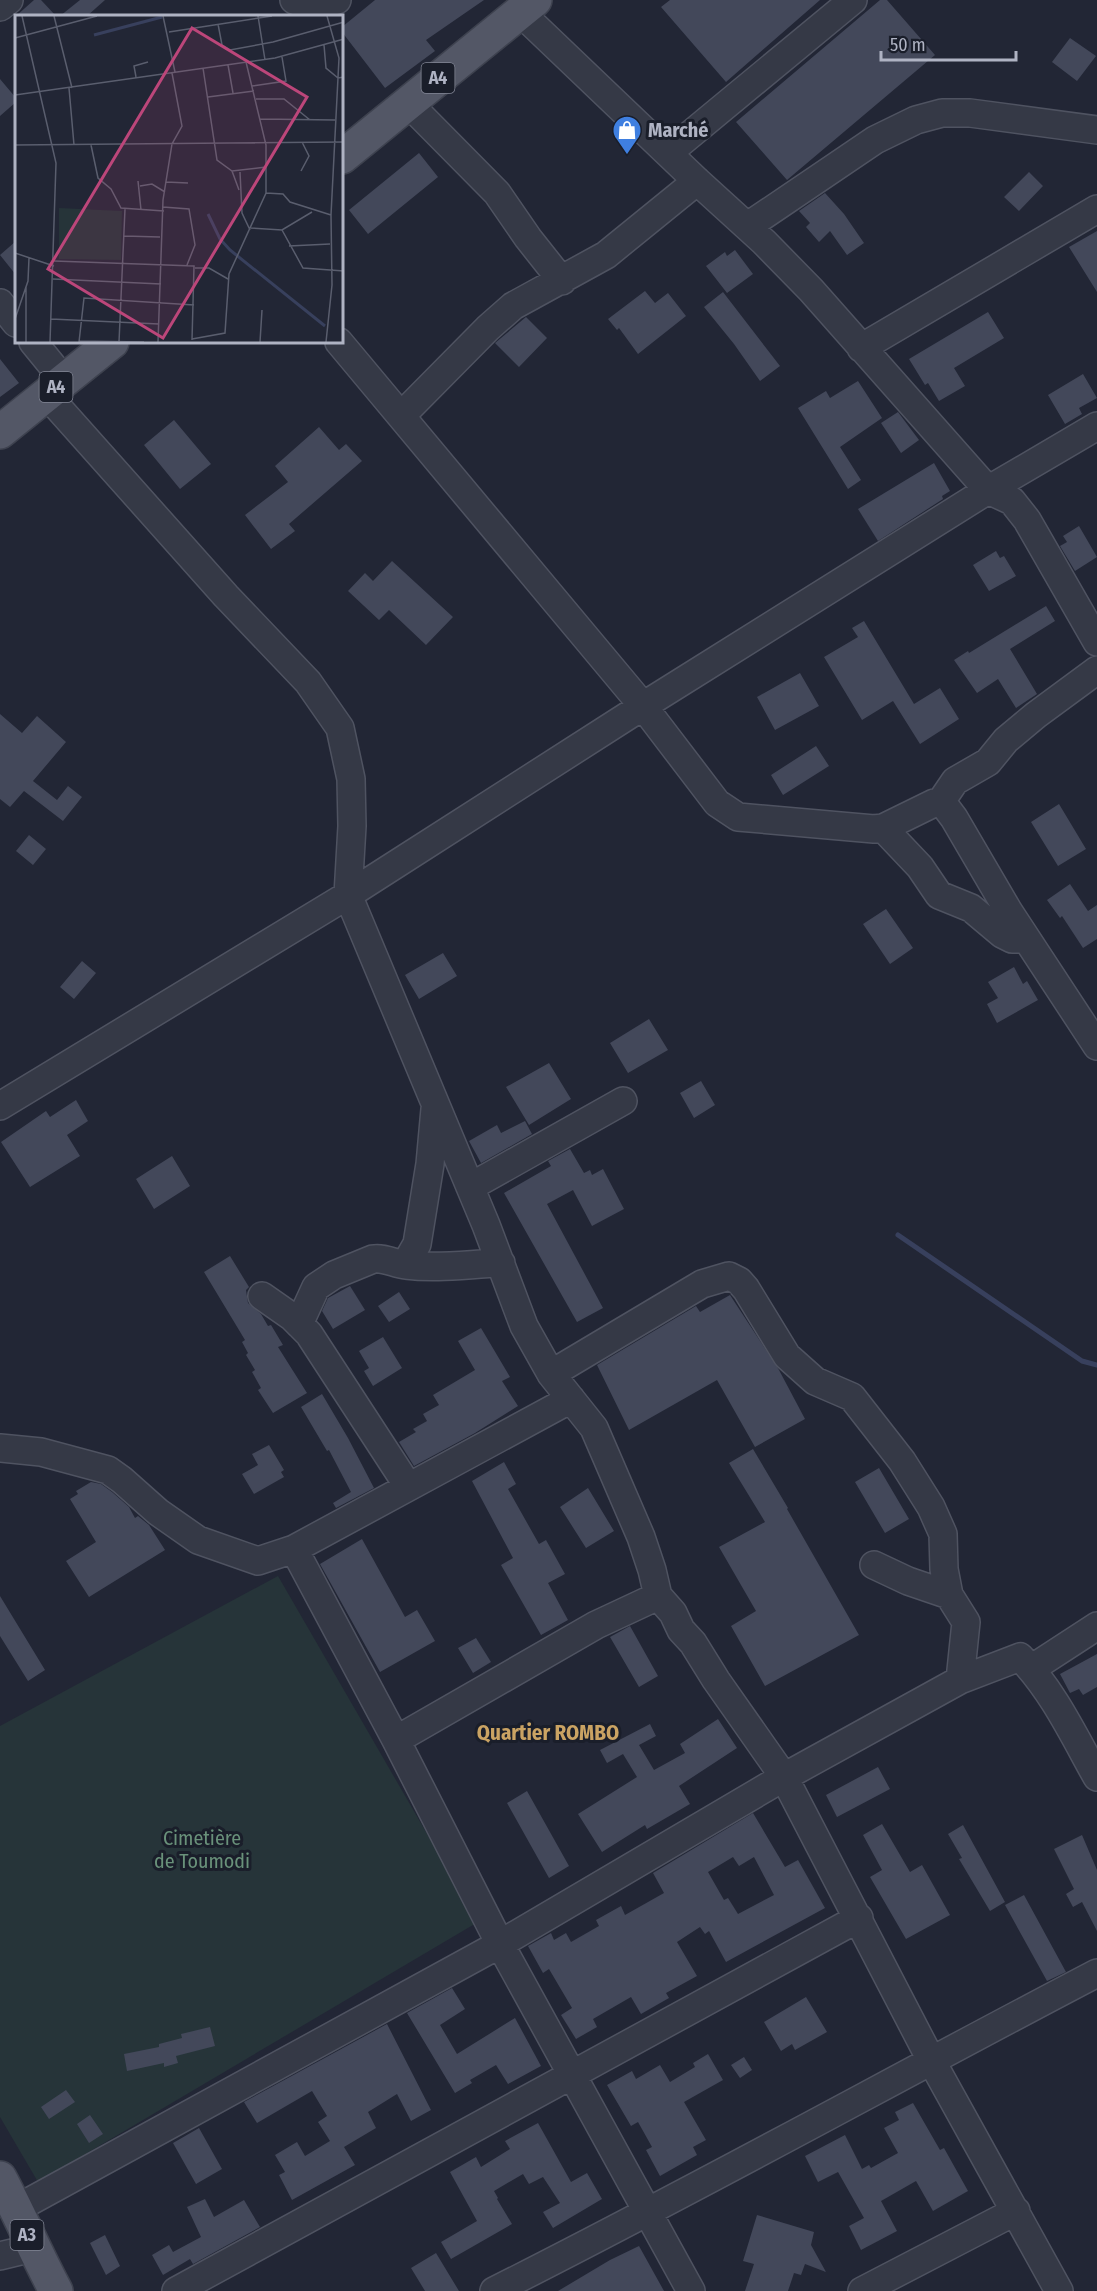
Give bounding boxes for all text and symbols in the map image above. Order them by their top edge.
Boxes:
inset map [15,15,344,344]
scale bar [881,24,1016,62]
text: 50 m [890,34,926,56]
road number: A4 [422,63,454,93]
shop icon: Marché [611,114,643,156]
place label: Marché [648,118,708,142]
road number: A4 [40,372,72,402]
district label: Quartier ROMBO [477,1720,619,1746]
park label: Cimetière de Toumodi [154,1826,250,1873]
road number: A3 [10,2220,44,2250]

